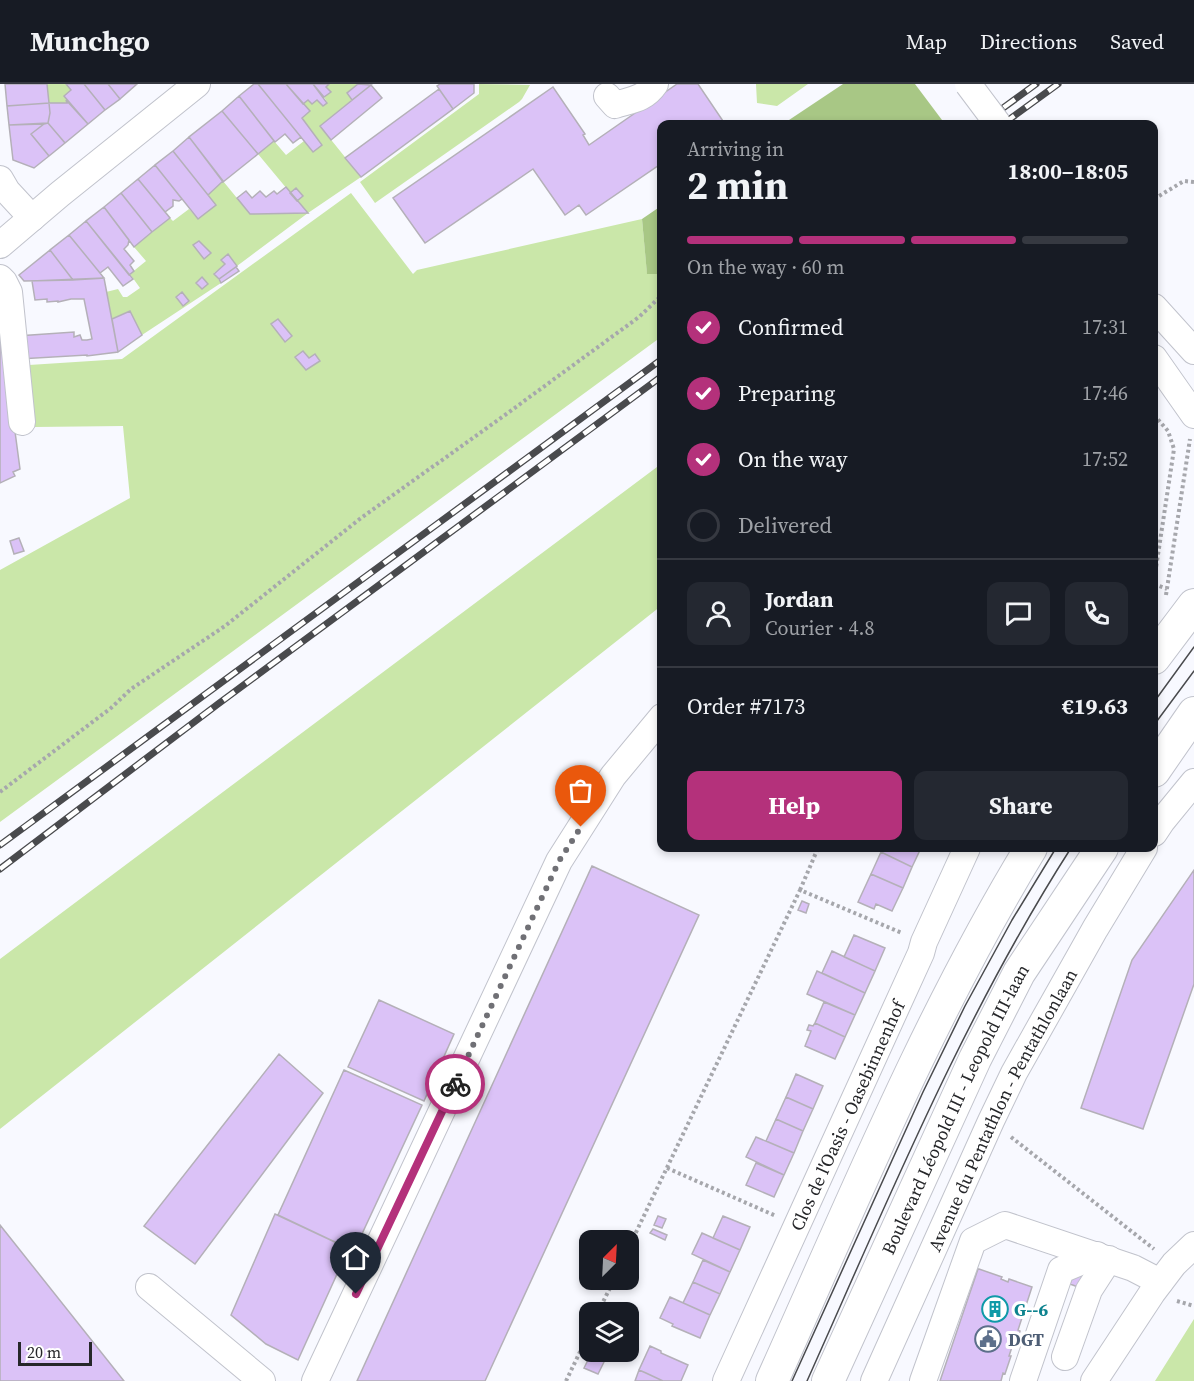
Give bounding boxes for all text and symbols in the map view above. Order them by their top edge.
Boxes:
text: Munchgo [30,22,150,60]
text: Map [906,27,947,56]
text: Directions [980,27,1077,56]
text: Saved [1110,27,1164,56]
text: Arriving in [687,135,784,163]
text: 18:00–18:05 [1008,156,1128,186]
text: 2 min [687,159,788,212]
text: On the way · 60 m [687,253,844,281]
icon: check [687,311,720,344]
text: Confirmed [738,312,843,342]
text: 17:31 [1082,313,1128,341]
icon: check [687,377,720,410]
text: Preparing [738,378,835,408]
text: 17:46 [1082,379,1128,407]
icon: check [687,443,720,476]
text: On the way [738,444,847,474]
text: 17:52 [1082,445,1128,473]
text: Delivered [738,510,832,540]
button: person [687,582,750,645]
button: chat [987,582,1050,645]
button: phone [1065,582,1128,645]
text: Jordan [765,584,833,614]
text: Courier · 4.8 [765,614,874,642]
text: Order #7173 [687,691,805,721]
text: €19.63 [1062,691,1128,721]
pin [555,765,606,827]
button: Help [687,771,902,840]
button: Share [914,771,1128,840]
icon: bag [564,774,597,807]
street label: Boulevard Léopold III - Leopold III-laan [875,959,1034,1258]
street label: Avenue du Pentathlon - Pentathlonlaan [922,964,1083,1255]
street label: Clos de l'Oasis - Oasebinnenhof [784,995,911,1234]
courier [425,1054,485,1114]
icon: bike [439,1068,472,1101]
north arrow [579,1230,639,1290]
map controls [579,1230,639,1362]
pin [330,1232,381,1294]
icon: home [339,1241,372,1274]
building icon: G--6 [980,1294,1010,1324]
place label: G--6 [1014,1297,1048,1322]
button: layers [579,1302,639,1362]
public building icon: DGT [973,1324,1003,1354]
place label: DGT [1008,1327,1045,1352]
scale bar [18,1339,92,1366]
text: 20 m [27,1341,61,1363]

